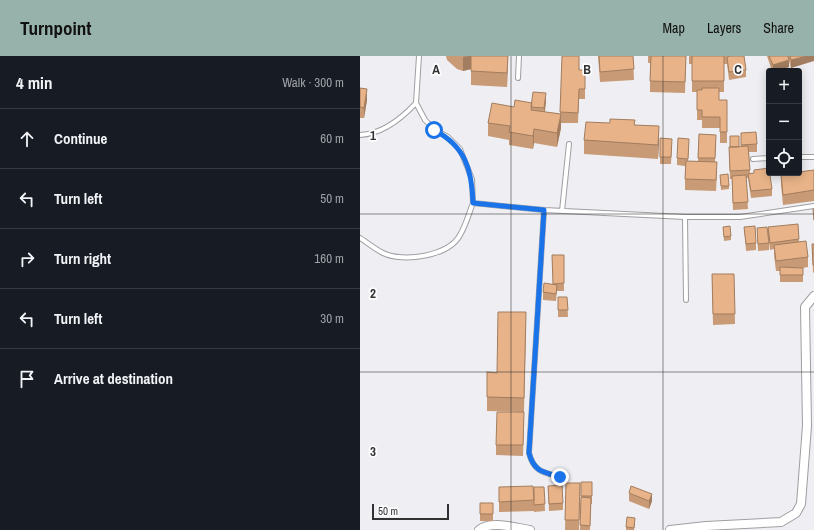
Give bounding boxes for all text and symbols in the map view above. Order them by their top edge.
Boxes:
text: Turnpoint [20,15,92,41]
text: Map [663,19,685,37]
text: Layers [707,19,741,37]
text: Share [763,19,794,37]
text: A [432,61,440,78]
text: B [583,61,591,78]
text: C [734,61,742,78]
map controls [766,68,802,176]
button: + [766,68,802,104]
text: 4 min [16,71,52,94]
text: Walk · 300 m [282,74,344,91]
button: − [766,104,802,140]
route start [425,121,443,139]
text: 1 [370,127,376,144]
icon: ahead [16,128,38,150]
text: Continue [54,128,107,149]
text: 60 m [320,130,344,147]
button: locate [766,140,802,176]
icon: left [16,188,38,210]
text: Turn left [54,188,102,209]
text: 50 m [320,190,344,207]
icon: right [16,248,38,270]
text: Turn right [54,248,111,269]
text: 160 m [314,250,344,267]
text: 2 [370,285,376,302]
icon: left [16,308,38,330]
text: Turn left [54,308,102,329]
text: 30 m [320,310,344,327]
icon: arrive [16,368,38,390]
text: Arrive at destination [54,368,173,389]
text: 3 [370,443,376,460]
route end [551,468,569,486]
scale bar [372,502,449,521]
text: 50 m [378,504,398,518]

